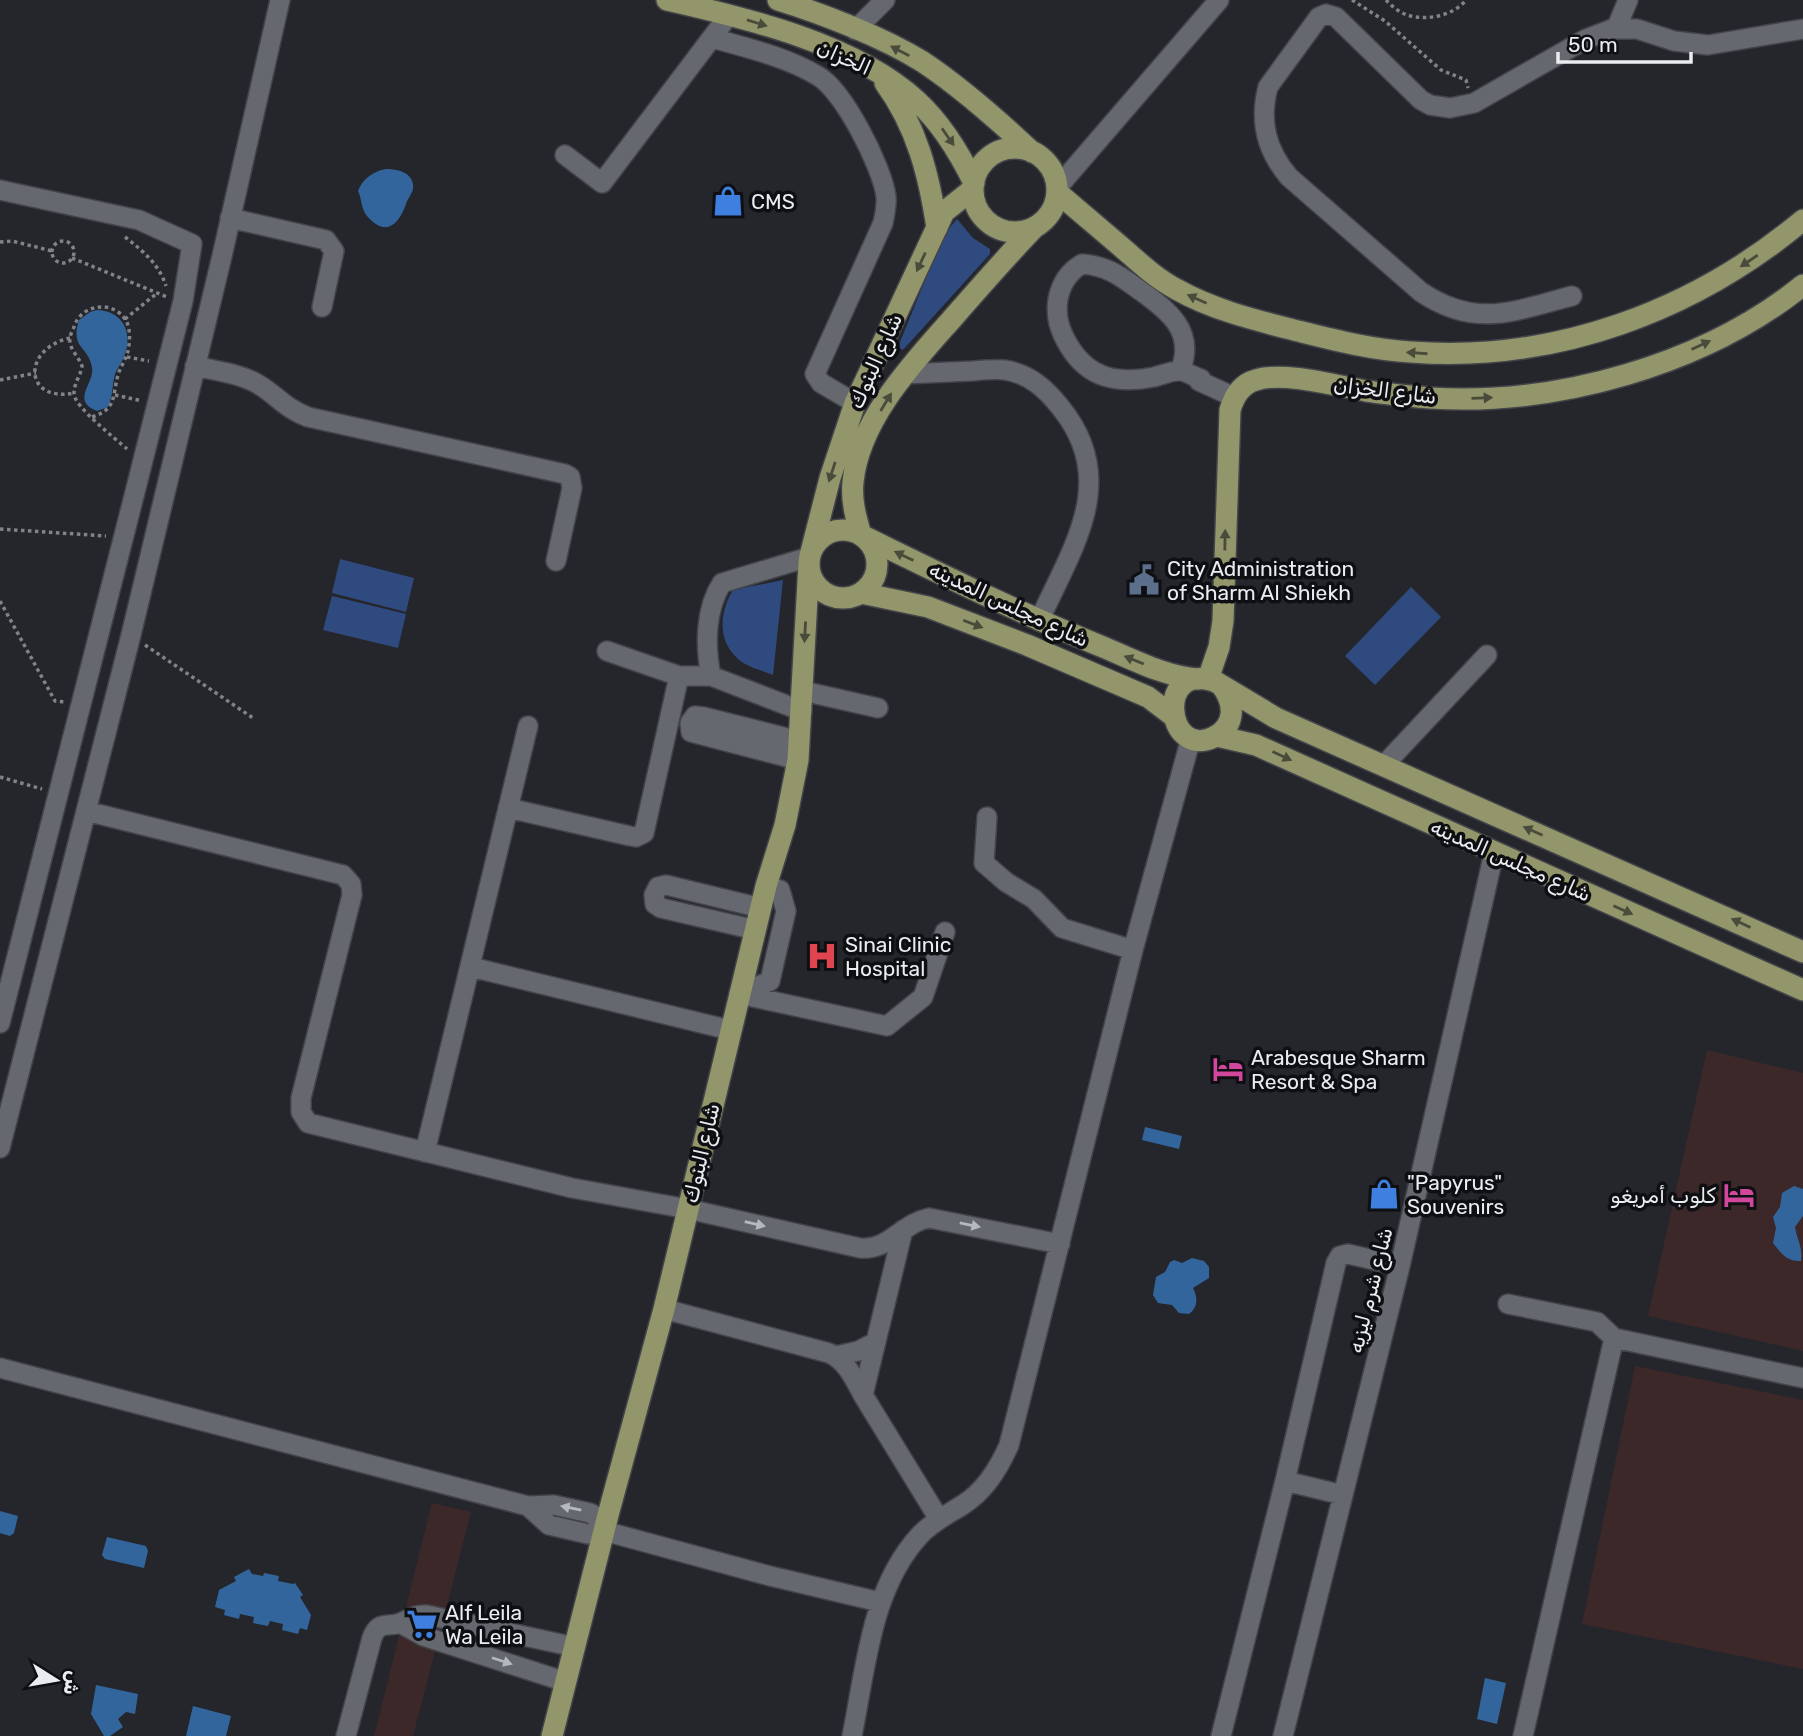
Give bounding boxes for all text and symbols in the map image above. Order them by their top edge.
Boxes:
one-way arrow [746,19,767,29]
scale bar [1558,21,1691,65]
text: 50 m [1568,32,1618,57]
street label: الخزان [813,34,875,80]
one-way arrow [890,45,910,57]
one-way arrow [941,128,955,146]
shop icon: CMS [711,184,745,218]
place label: CMS [751,189,795,214]
one-way arrow [915,252,927,272]
one-way arrow [1739,255,1759,268]
one-way arrow [1187,293,1207,305]
street label: شارع البنوك [843,310,909,413]
one-way arrow [1691,339,1711,351]
one-way arrow [1406,347,1428,358]
street label: شارع الخزان [1332,371,1438,411]
one-way arrow [880,392,892,411]
one-way arrow [1471,392,1493,404]
one-way arrow [826,461,837,482]
one-way arrow [1219,528,1230,550]
one-way arrow [894,550,914,562]
street label: شارع مجلس المدينه [924,556,1093,654]
place label: City Administration of Sharm Al Shiekh [1167,556,1354,605]
public building icon: City Administration of Sharm Al Shiekh [1127,563,1161,597]
one-way arrow [963,619,984,630]
one-way arrow [800,621,811,643]
one-way arrow [1123,654,1144,665]
one-way arrow [1271,751,1292,762]
street label: شارع مجلس المدينه [1426,813,1595,908]
one-way arrow [1523,825,1543,837]
one-way arrow [1613,904,1633,916]
one-way arrow [1731,917,1751,929]
place label: Sinai Clinic Hospital [845,932,951,981]
hospital icon: Sinai Clinic Hospital [805,939,839,973]
place label: Arabesque Sharm Resort & Spa [1251,1045,1426,1094]
hotel icon: Arabesque Sharm Resort & Spa [1211,1052,1245,1086]
street label: شارع البنوك [677,1101,727,1206]
place label: "Papyrus" Souvenirs [1407,1170,1504,1219]
shop icon: "Papyrus" Souvenirs [1367,1177,1401,1211]
hotel icon: كلوب أمريغو [1722,1178,1756,1212]
place label: كلوب أمريغو [1610,1183,1717,1208]
one-way arrow [744,1219,766,1230]
one-way arrow [959,1220,981,1231]
street label: شارع شرم ليزيه [1342,1225,1400,1356]
one-way arrow [560,1503,582,1514]
place label: Alf Leila Wa Leila [445,1600,523,1649]
supermarket icon: Alf Leila Wa Leila [405,1607,439,1641]
north arrow [21,1645,91,1715]
one-way arrow [492,1657,513,1667]
text: ش [59,1669,86,1697]

